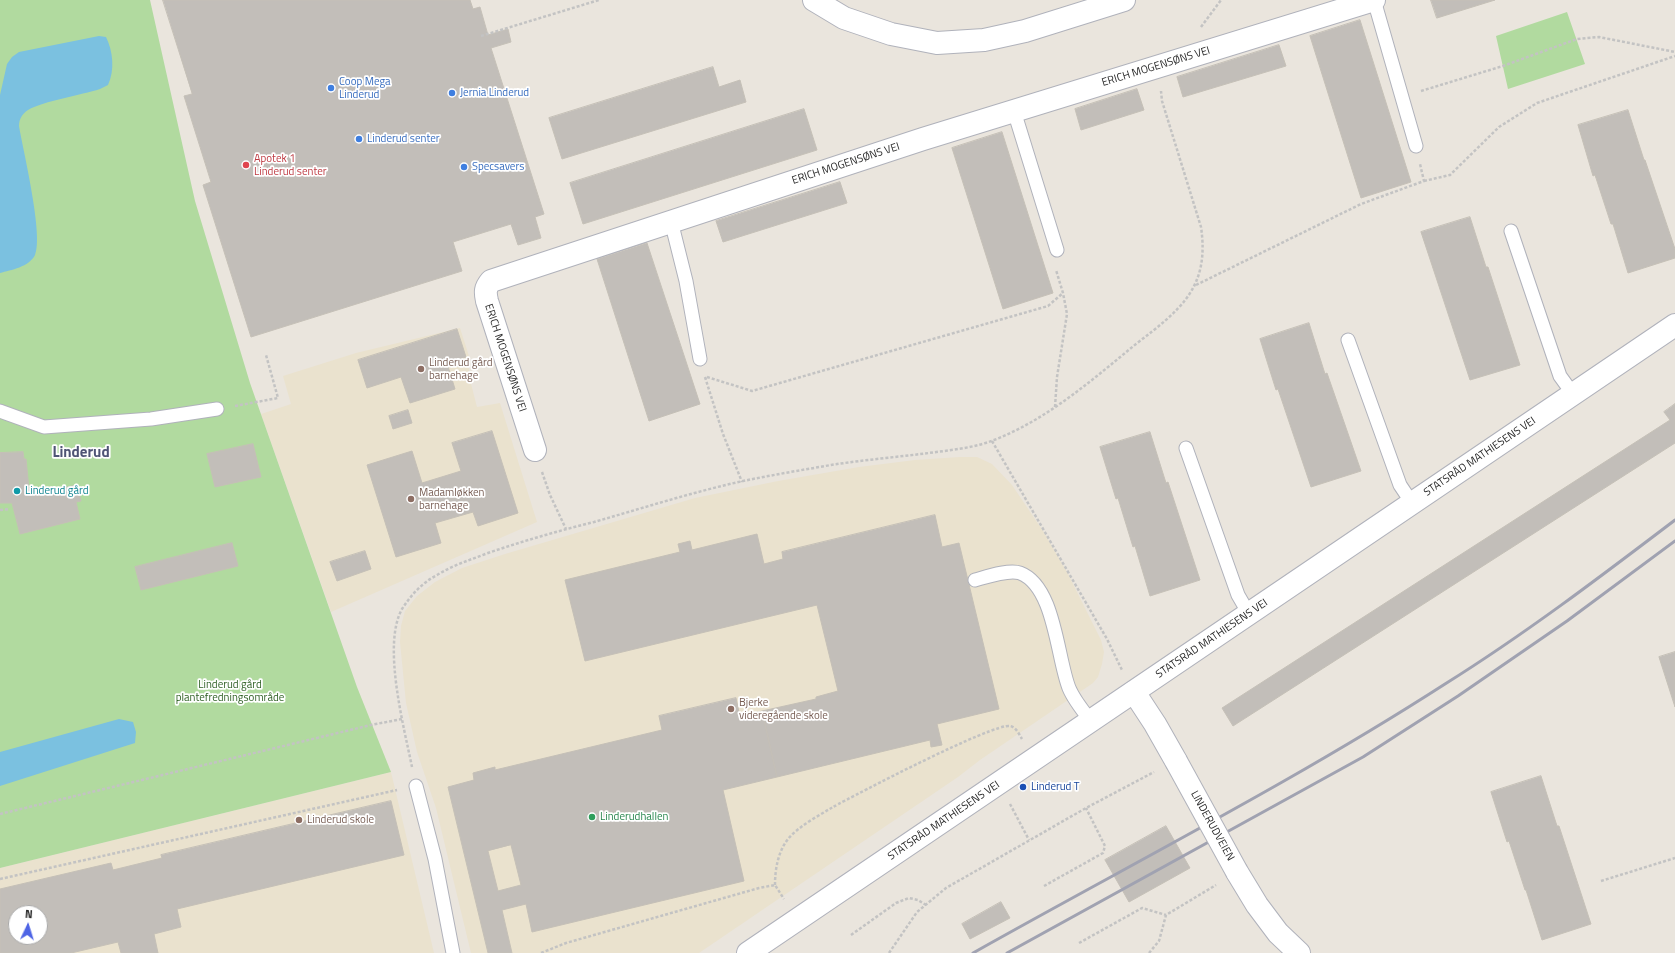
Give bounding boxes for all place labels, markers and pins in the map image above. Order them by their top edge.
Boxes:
place label: Coop Mega Linderud [339,75,391,101]
marker: Coop Mega Linderud [326,83,336,93]
place label: Jernia Linderud [460,86,529,100]
marker: Jernia Linderud [447,88,457,98]
place label: Linderud senter [367,132,440,146]
marker: Linderud senter [354,134,364,144]
place label: Apotek 1 Linderud senter [254,152,327,178]
marker: Apotek 1 Linderud senter [241,160,251,170]
place label: Specsavers [472,160,524,174]
marker: Specsavers [459,162,469,172]
place label: Linderud gård barnehage [429,356,492,382]
marker: Linderud gård barnehage [416,364,426,374]
place label: Linderud gård [25,484,88,498]
marker: Linderud gård [12,486,22,496]
place label: Madamløkken barnehage [419,486,484,512]
marker: Madamløkken barnehage [406,494,416,504]
place label: Bjerke videregående skole [739,696,828,722]
marker: Bjerke videregående skole [726,704,736,714]
place label: Linderud T [1031,780,1080,794]
marker: Linderud T [1018,782,1028,792]
place label: Linderudhallen [600,810,668,824]
marker: Linderudhallen [587,812,597,822]
place label: Linderud skole [307,813,374,827]
marker: Linderud skole [294,815,304,825]

